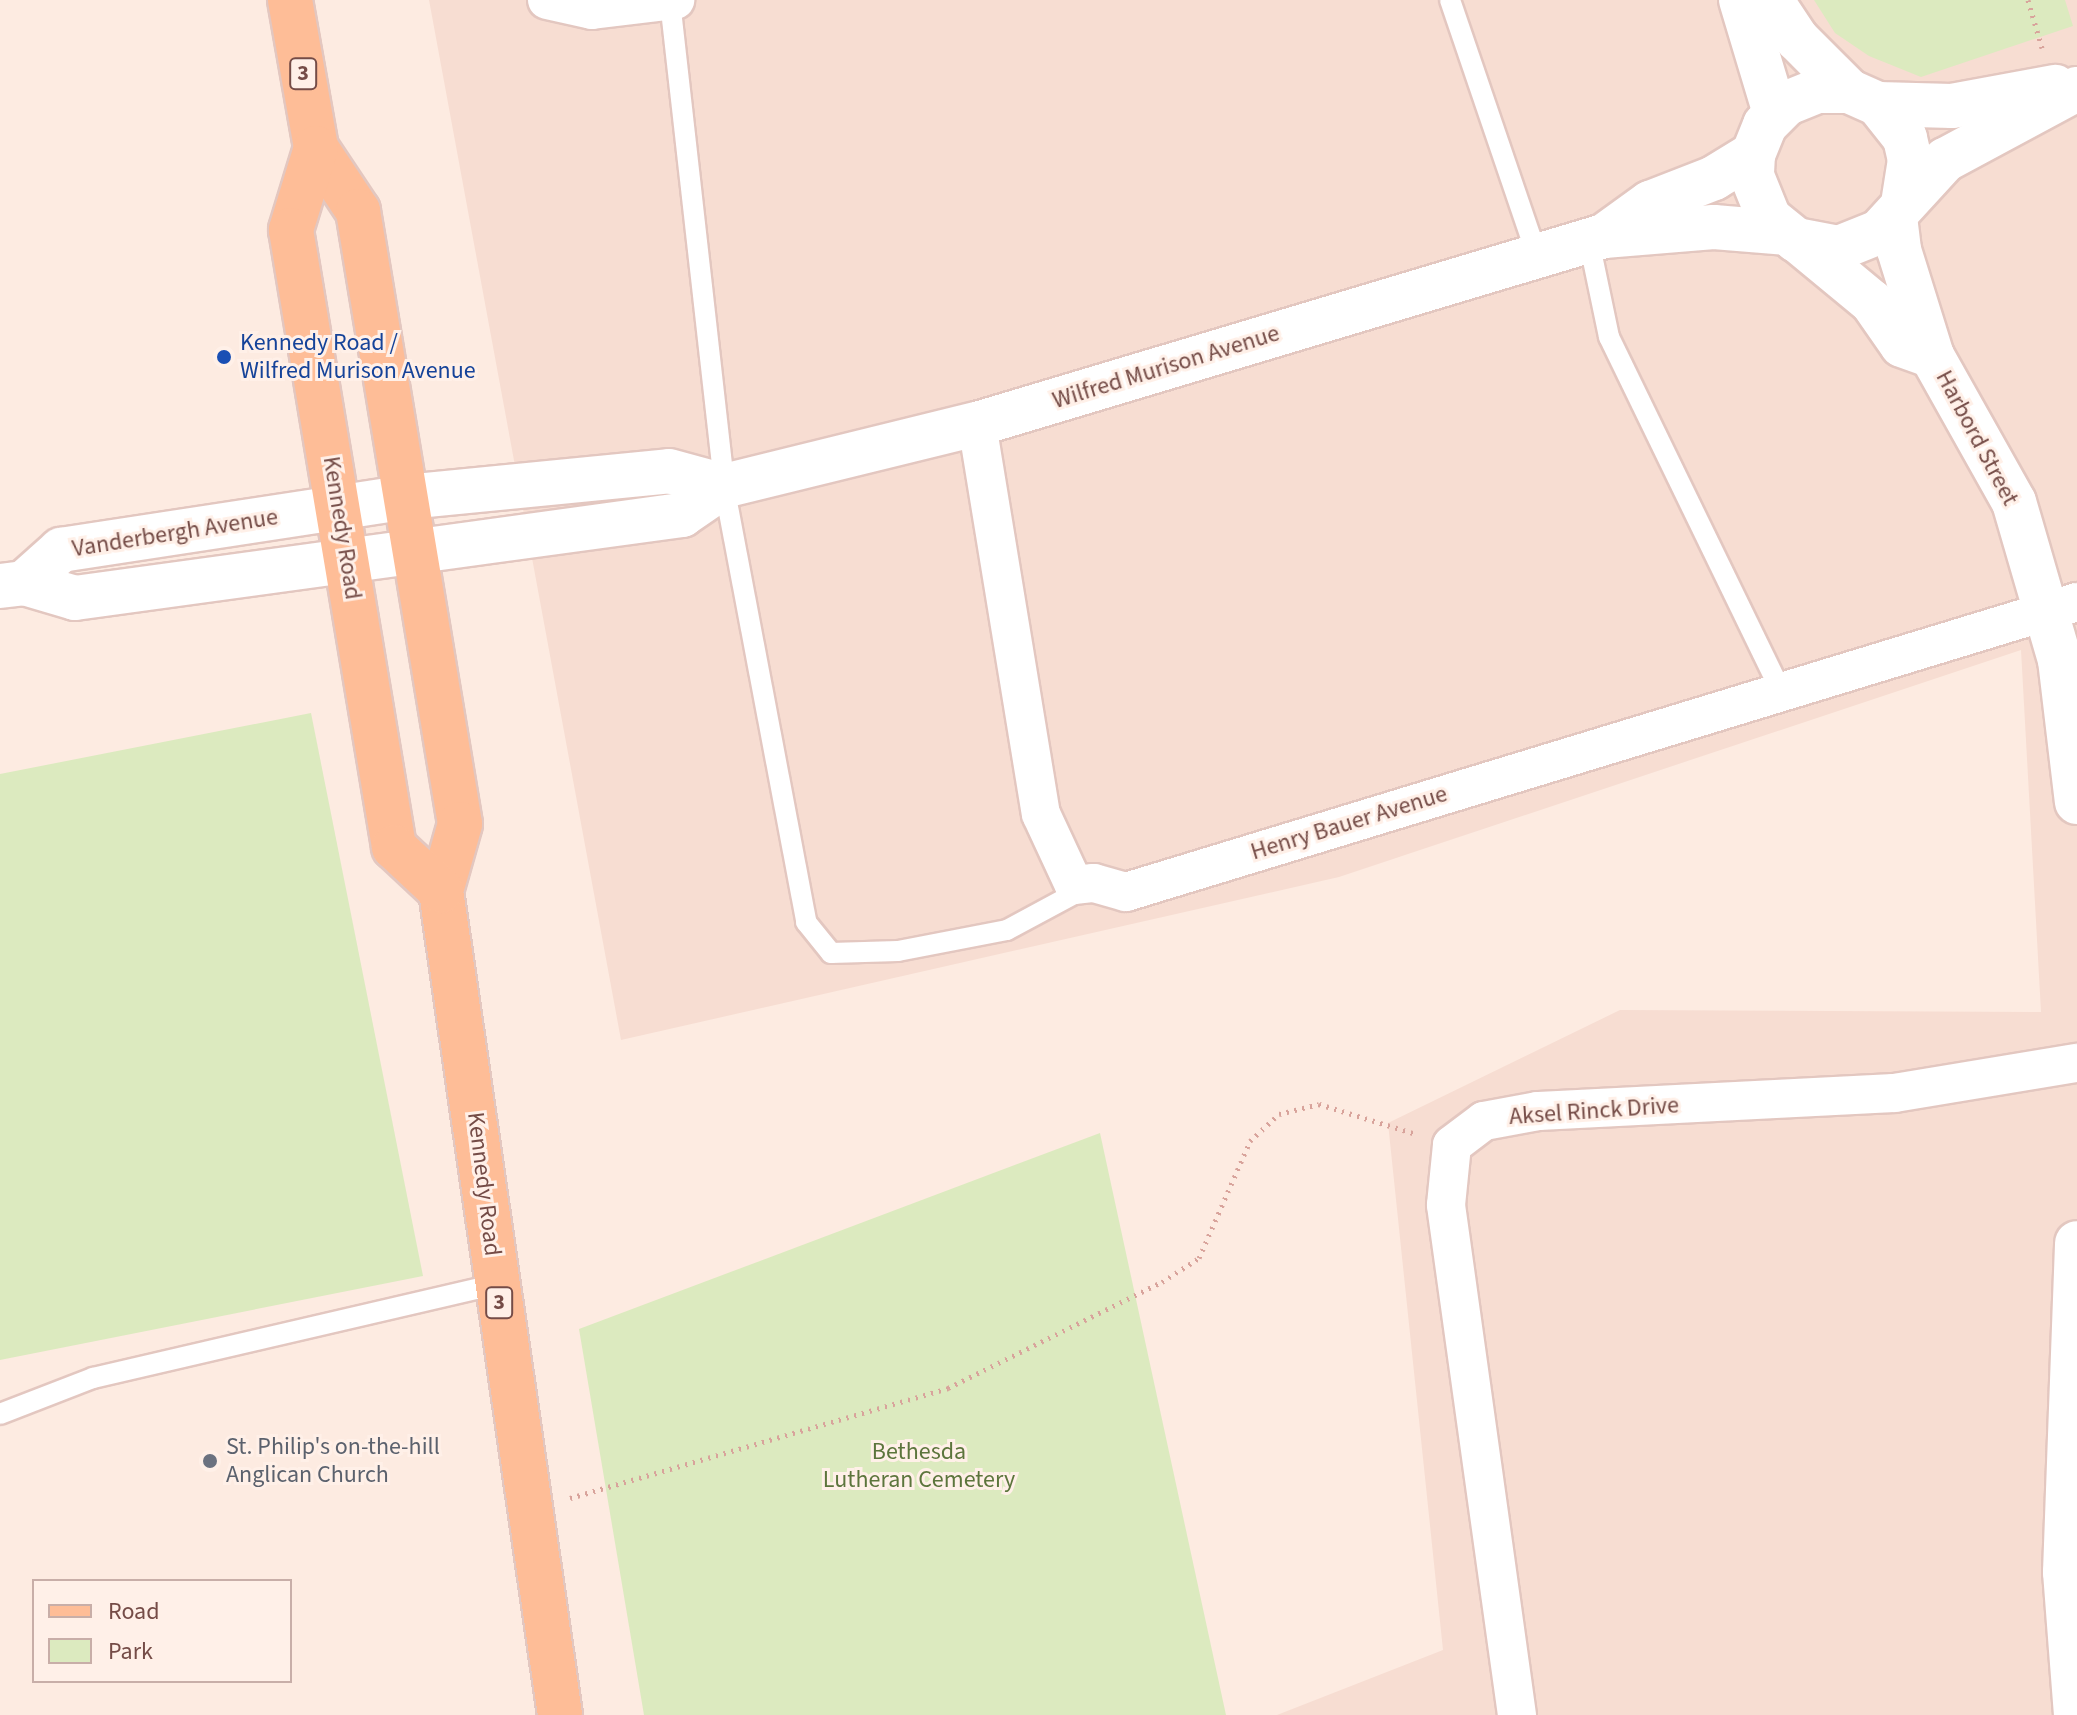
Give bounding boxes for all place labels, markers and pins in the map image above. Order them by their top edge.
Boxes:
place label: Kennedy Road / Wilfred Murison Avenue [240,329,476,385]
marker: Kennedy Road / Wilfred Murison Avenue [215,348,233,366]
place label: St. Philip's on-the-hill Anglican Church [226,1433,440,1489]
marker: St. Philip's on-the-hill Anglican Church [201,1452,219,1470]

